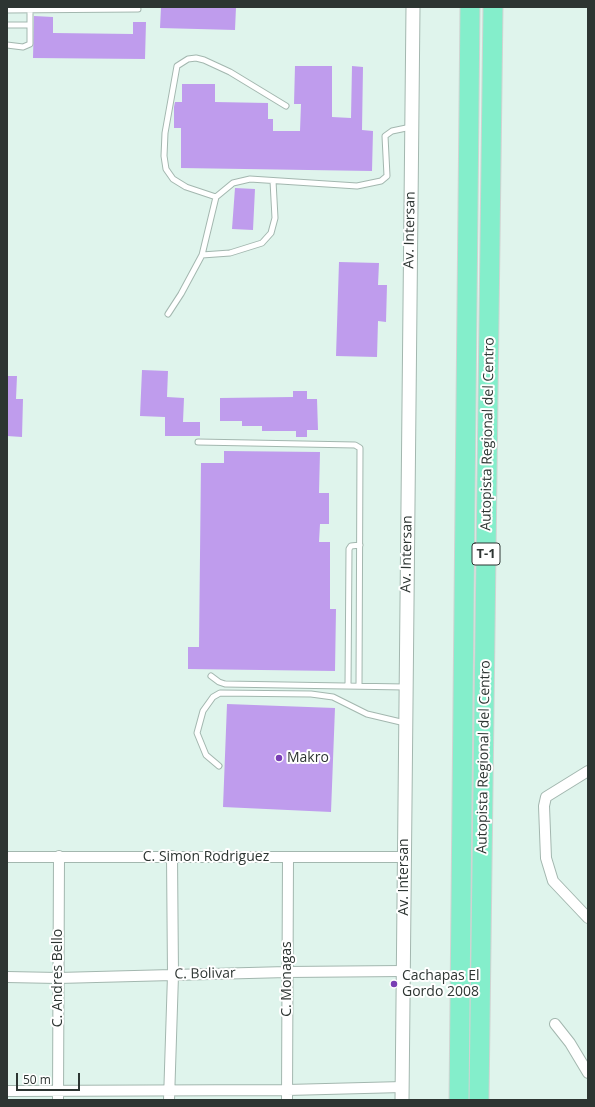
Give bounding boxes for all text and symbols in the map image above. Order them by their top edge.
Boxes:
street label: Av. Intersan [401,191,419,269]
street label: Autopista Regional del Centro [478,337,498,531]
street label: Av. Intersan [398,515,416,593]
road number: T-1 [472,543,500,565]
street label: Autopista Regional del Centro [474,660,494,854]
place label: Makro [287,750,329,766]
marker: Makro [274,753,284,763]
street label: Av. Intersan [396,838,412,916]
street label: C. Simon Rodriguez [143,849,269,865]
street label: C. Andres Bello [50,929,66,1027]
street label: C. Monagas [279,941,295,1017]
street label: C. Bolivar [174,965,236,983]
place label: Cachapas El Gordo 2008 [402,968,480,1000]
marker: Cachapas El Gordo 2008 [389,979,399,989]
scale bar [18,1065,82,1091]
text: 50 m [23,1071,51,1088]

